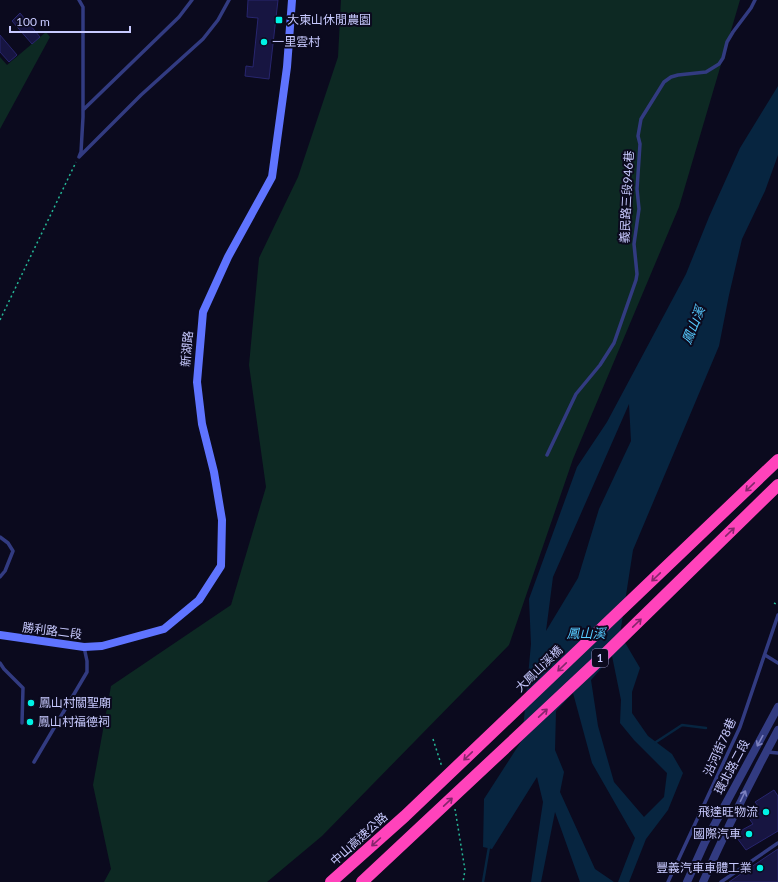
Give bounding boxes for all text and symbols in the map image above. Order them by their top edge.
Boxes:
scale bar [10,8,130,34]
place label: 大東山休閒農園 [287,12,371,27]
text: 100 m [16,14,50,29]
marker: 大東山休閒農園 [274,15,284,25]
place label: 一里雲村 [272,34,321,49]
marker: 一里雲村 [259,37,269,47]
street label: 義民路三段946巷 [617,150,636,244]
water label: 鳳山溪 [678,302,708,346]
street label: 新湖路 [177,330,196,368]
one-way arrow [745,482,755,492]
one-way arrow [725,527,735,537]
one-way arrow [651,572,661,582]
one-way arrow [632,618,642,628]
street label: 勝利路二段 [21,619,83,642]
water label: 鳳山溪 [566,625,607,641]
street label: 大鳳山溪橋 [512,642,565,695]
road number: 1 [592,649,608,667]
one-way arrow [557,662,567,672]
place label: 鳳山村關聖廟 [39,695,111,710]
marker: 鳳山村關聖廟 [26,698,36,708]
one-way arrow [538,708,548,717]
place label: 鳳山村福德祠 [38,714,110,729]
street label: 沿河街78巷 [700,715,739,778]
marker: 鳳山村福德祠 [25,717,35,727]
one-way arrow [755,735,763,747]
street label: 環北路二段 [711,737,752,797]
one-way arrow [463,752,473,761]
one-way arrow [740,790,748,802]
one-way arrow [443,797,453,806]
place label: 飛達旺物流 [698,804,758,819]
marker: 飛達旺物流 [761,807,771,817]
street label: 中山高速公路 [327,809,390,868]
place label: 國際汽車 [693,826,741,841]
marker: 國際汽車 [744,829,754,839]
one-way arrow [371,837,381,847]
place label: 豐義汽車車體工業 [656,860,752,875]
marker: 豐義汽車車體工業 [755,863,765,873]

